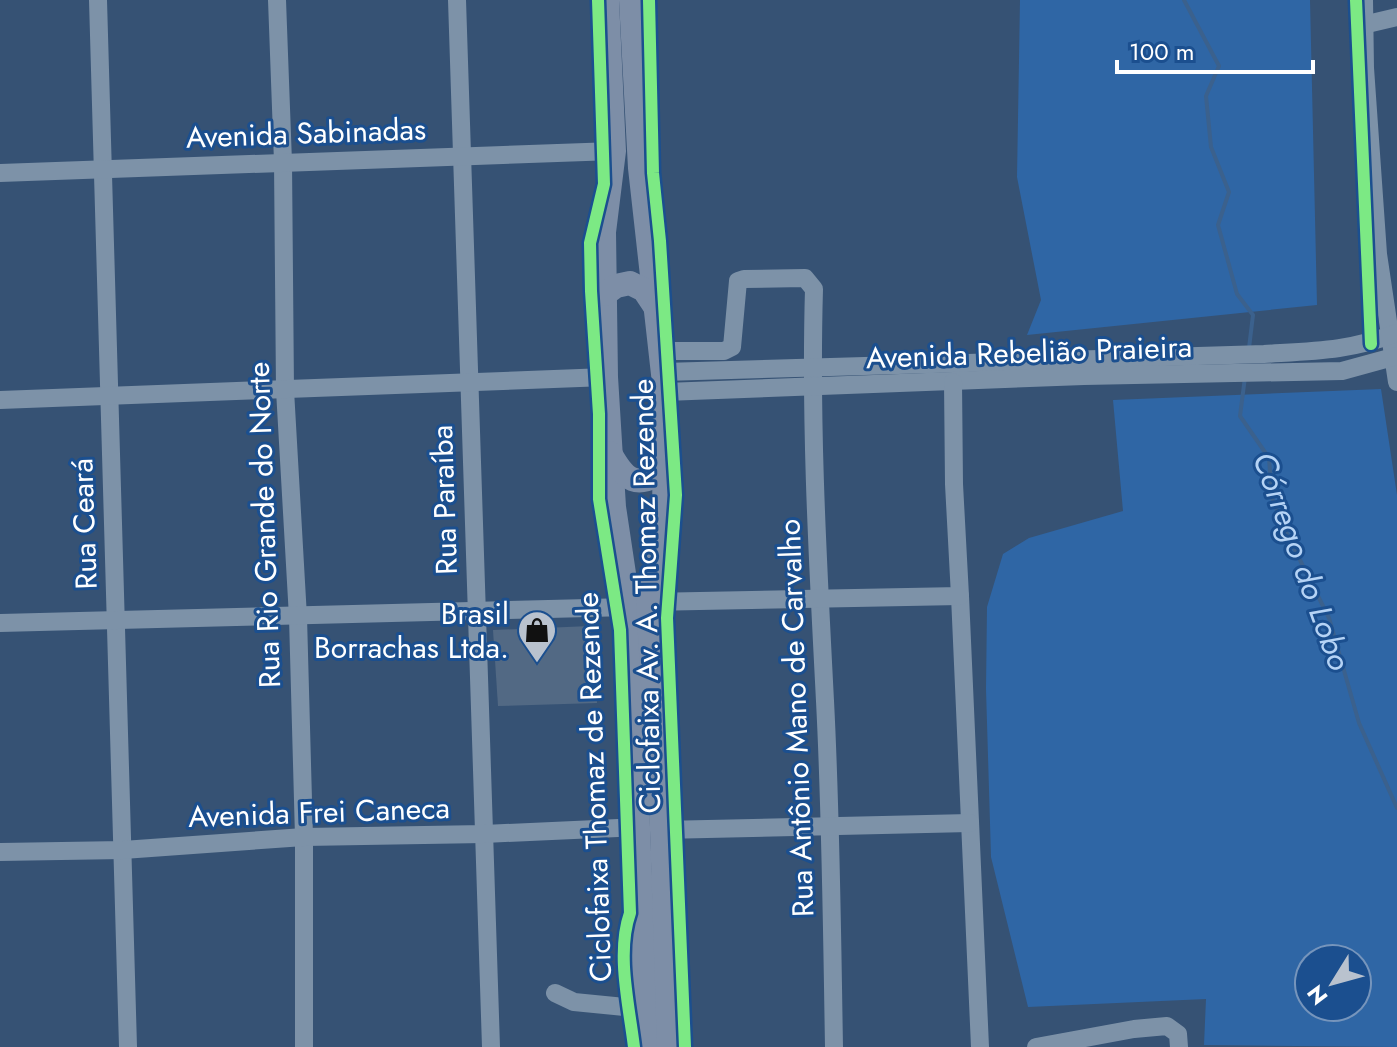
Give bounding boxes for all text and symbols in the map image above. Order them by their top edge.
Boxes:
scale bar [1117,24,1313,74]
text: 100 m [1129,34,1195,69]
street label: Avenida Sabinadas [185,107,427,159]
street label: Avenida Rebelião Praieira [865,325,1193,379]
street label: Rua Rio Grande do Norte [237,361,291,689]
street label: Ciclofaixa Av. A. Thomaz Rezende [621,378,671,814]
street label: Rua Paraíba [420,424,468,576]
water label: Córrego do Lobo [1241,445,1363,677]
street label: Rua Ceará [60,458,108,590]
street label: Rua Antônio Mano de Carvalho [768,518,824,918]
street label: Ciclofaixa Thomaz de Rezende [566,591,622,983]
place label: Brasil Borrachas Ltda. [314,592,509,669]
shop icon: Brasil Borrachas Ltda. [516,609,558,664]
street label: Avenida Frei Caneca [187,786,451,838]
north arrow [1293,943,1373,1023]
text: N [1299,978,1335,1012]

